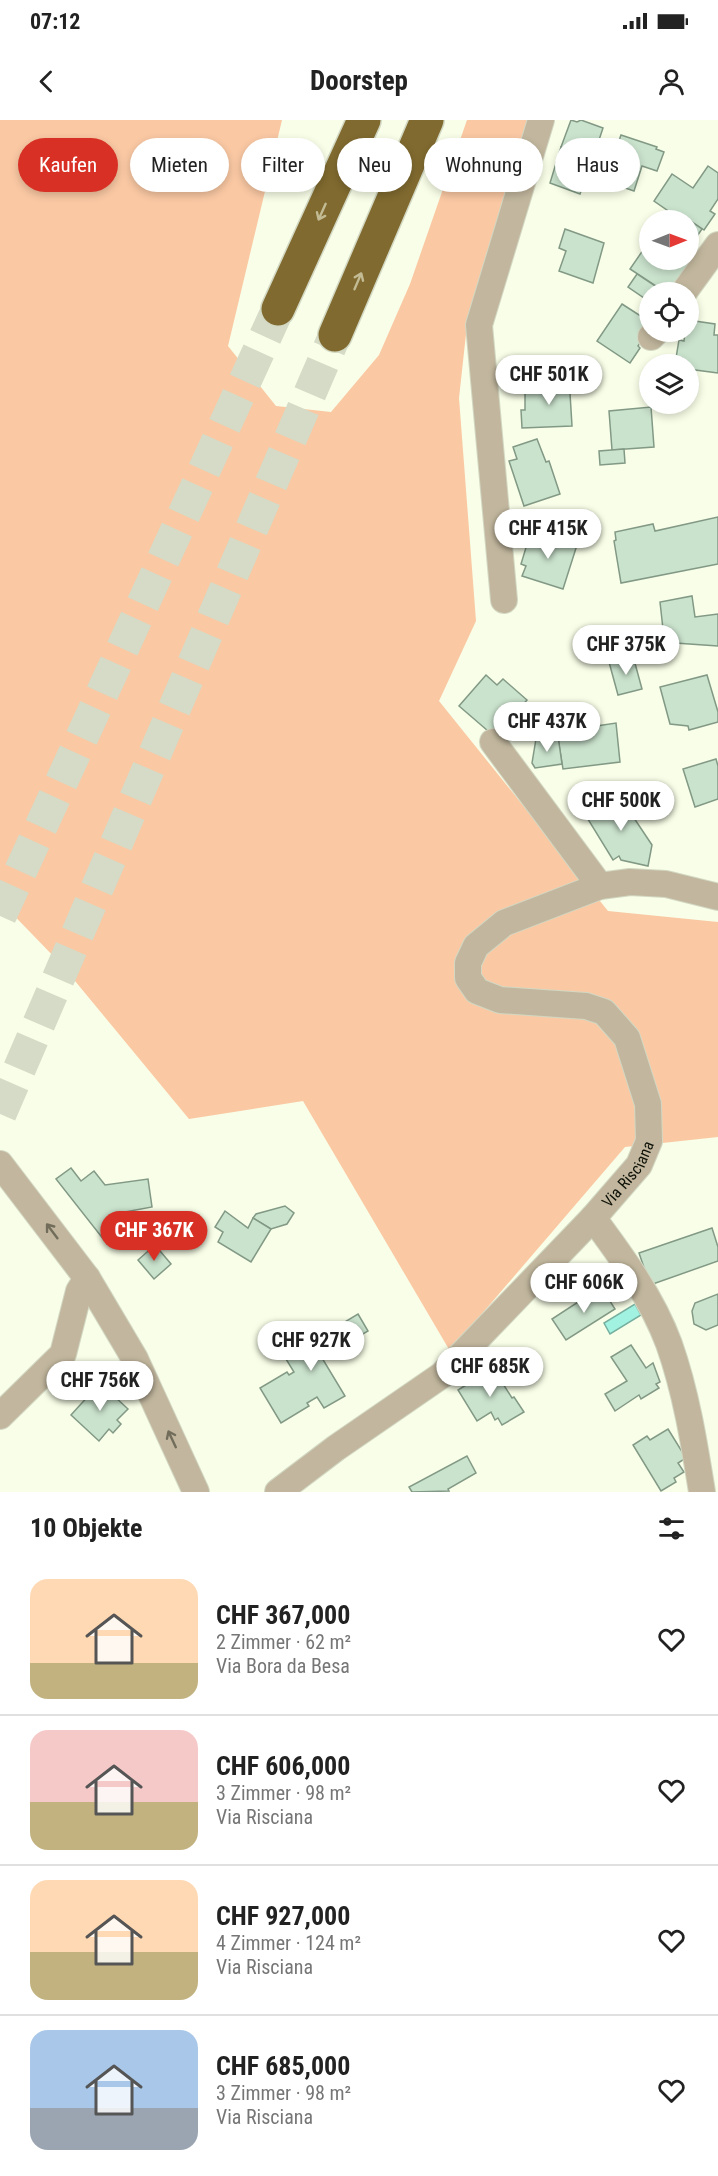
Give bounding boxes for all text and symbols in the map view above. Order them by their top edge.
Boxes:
text: 07:12 [30,9,81,34]
icon: back [30,65,63,98]
text: Doorstep [310,65,408,97]
icon: person [655,65,688,98]
chip: Kaufen [18,138,118,192]
chip: Mieten [130,138,229,192]
chip: Filter [241,138,325,192]
chip: Neu [337,138,412,192]
chip: Wohnung [424,138,543,192]
chip: Haus [555,138,640,192]
one-way arrow [316,202,328,220]
north arrow [639,210,699,270]
map controls [639,210,699,414]
one-way arrow [353,272,364,291]
button: locate [639,282,699,342]
button: layers [639,354,699,414]
pin: CHF 501K [487,355,611,406]
text: CHF 501K [509,362,589,386]
pin: CHF 415K [486,509,610,560]
text: CHF 415K [508,516,588,540]
pin: CHF 375K [564,625,688,676]
text: CHF 375K [586,632,666,656]
pin: CHF 437K [485,702,609,753]
text: CHF 437K [507,709,587,733]
pin: CHF 500K [559,781,683,832]
text: CHF 500K [581,788,661,812]
street label: Via Risciana [598,1138,657,1211]
pin: CHF 367K [92,1211,216,1262]
text: CHF 367K [114,1218,194,1242]
one-way arrow [46,1224,59,1240]
pin: CHF 606K [522,1263,646,1314]
text: CHF 606K [544,1270,624,1294]
pin: CHF 927K [249,1321,373,1372]
text: CHF 927K [271,1328,351,1352]
pin: CHF 685K [428,1347,552,1398]
text: CHF 685K [450,1354,530,1378]
pin: CHF 756K [38,1361,162,1412]
text: CHF 756K [60,1368,140,1392]
one-way arrow [165,1430,177,1448]
icon: filters [655,1512,688,1545]
text: 10 Objekte [30,1513,143,1543]
text: CHF 367,000 [216,1600,350,1630]
icon: home [78,1603,150,1675]
icon: heart [655,1623,688,1656]
text: 2 Zimmer · 62 m² [216,1630,351,1654]
text: Via Bora da Besa [216,1654,350,1678]
text: CHF 606,000 [216,1751,350,1781]
icon: home [78,1754,150,1826]
icon: heart [655,1774,688,1807]
text: 3 Zimmer · 98 m² [216,1781,351,1805]
text: Via Risciana [216,1805,313,1829]
text: CHF 927,000 [216,1901,350,1931]
icon: home [78,1904,150,1976]
icon: heart [655,1924,688,1957]
text: 4 Zimmer · 124 m² [216,1931,361,1955]
text: Via Risciana [216,1955,313,1979]
text: CHF 685,000 [216,2051,350,2081]
icon: home [78,2054,150,2126]
icon: heart [655,2074,688,2107]
text: 3 Zimmer · 98 m² [216,2081,351,2105]
text: Via Risciana [216,2105,313,2129]

